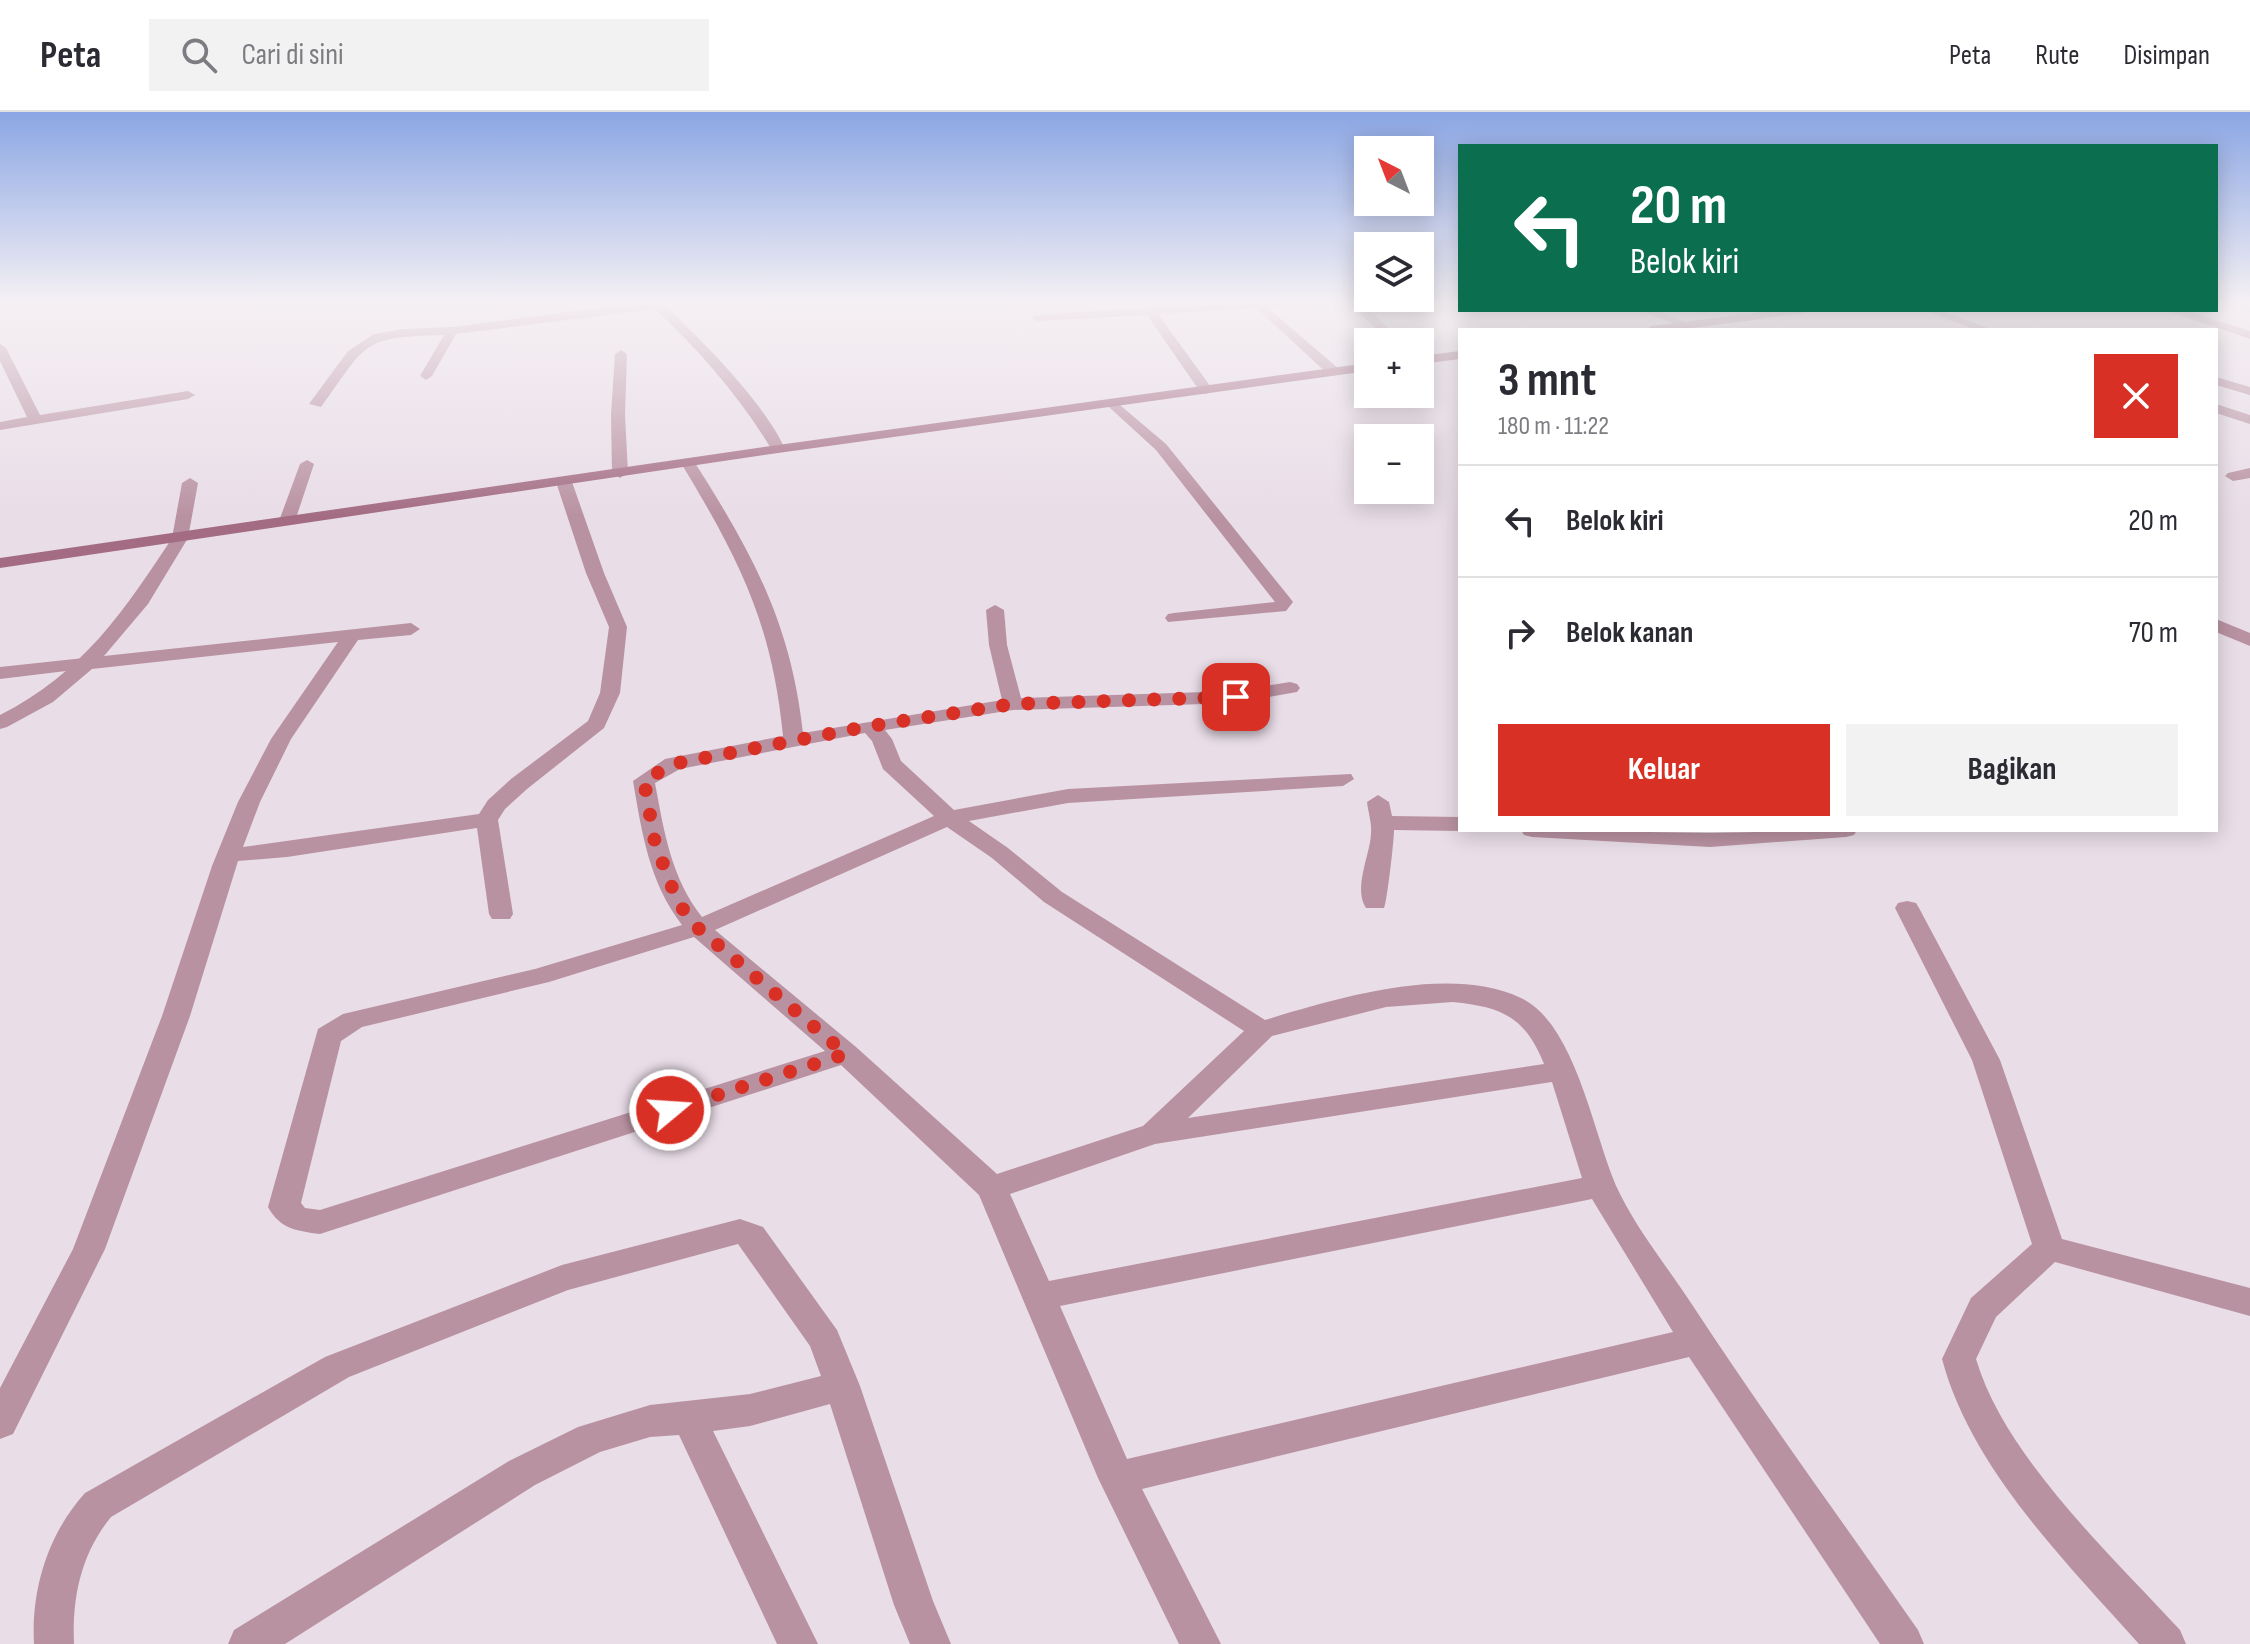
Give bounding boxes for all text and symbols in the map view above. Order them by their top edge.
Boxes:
search box [149,19,709,91]
text: Peta [40,33,101,78]
icon: search [177,33,221,77]
text: Cari di sini [241,37,344,73]
text: Peta [1949,39,1991,72]
text: Rute [2035,39,2079,72]
text: Disimpan [2123,39,2210,72]
north arrow [1354,136,1434,216]
map controls [1354,136,1434,504]
text: 20 m [1630,173,1727,240]
icon: left [1498,176,1602,280]
button: layers [1354,232,1434,312]
text: Belok kiri [1630,241,1739,284]
button: + [1354,328,1434,408]
text: 3 mnt [1498,352,1596,409]
button: close [2094,354,2178,438]
text: 180 m · 11:22 [1498,411,1609,442]
button: − [1354,424,1434,504]
icon: left [1498,499,1542,543]
text: Belok kiri [1566,503,1664,539]
text: 20 m [2128,503,2178,539]
icon: right [1498,611,1542,655]
text: Belok kanan [1566,615,1693,651]
text: 70 m [2129,615,2178,651]
pin [1202,663,1270,731]
icon: arrive [1214,675,1258,719]
button: Keluar [1498,724,1830,816]
button: Bagikan [1846,724,2178,816]
position arrow [628,1068,712,1152]

